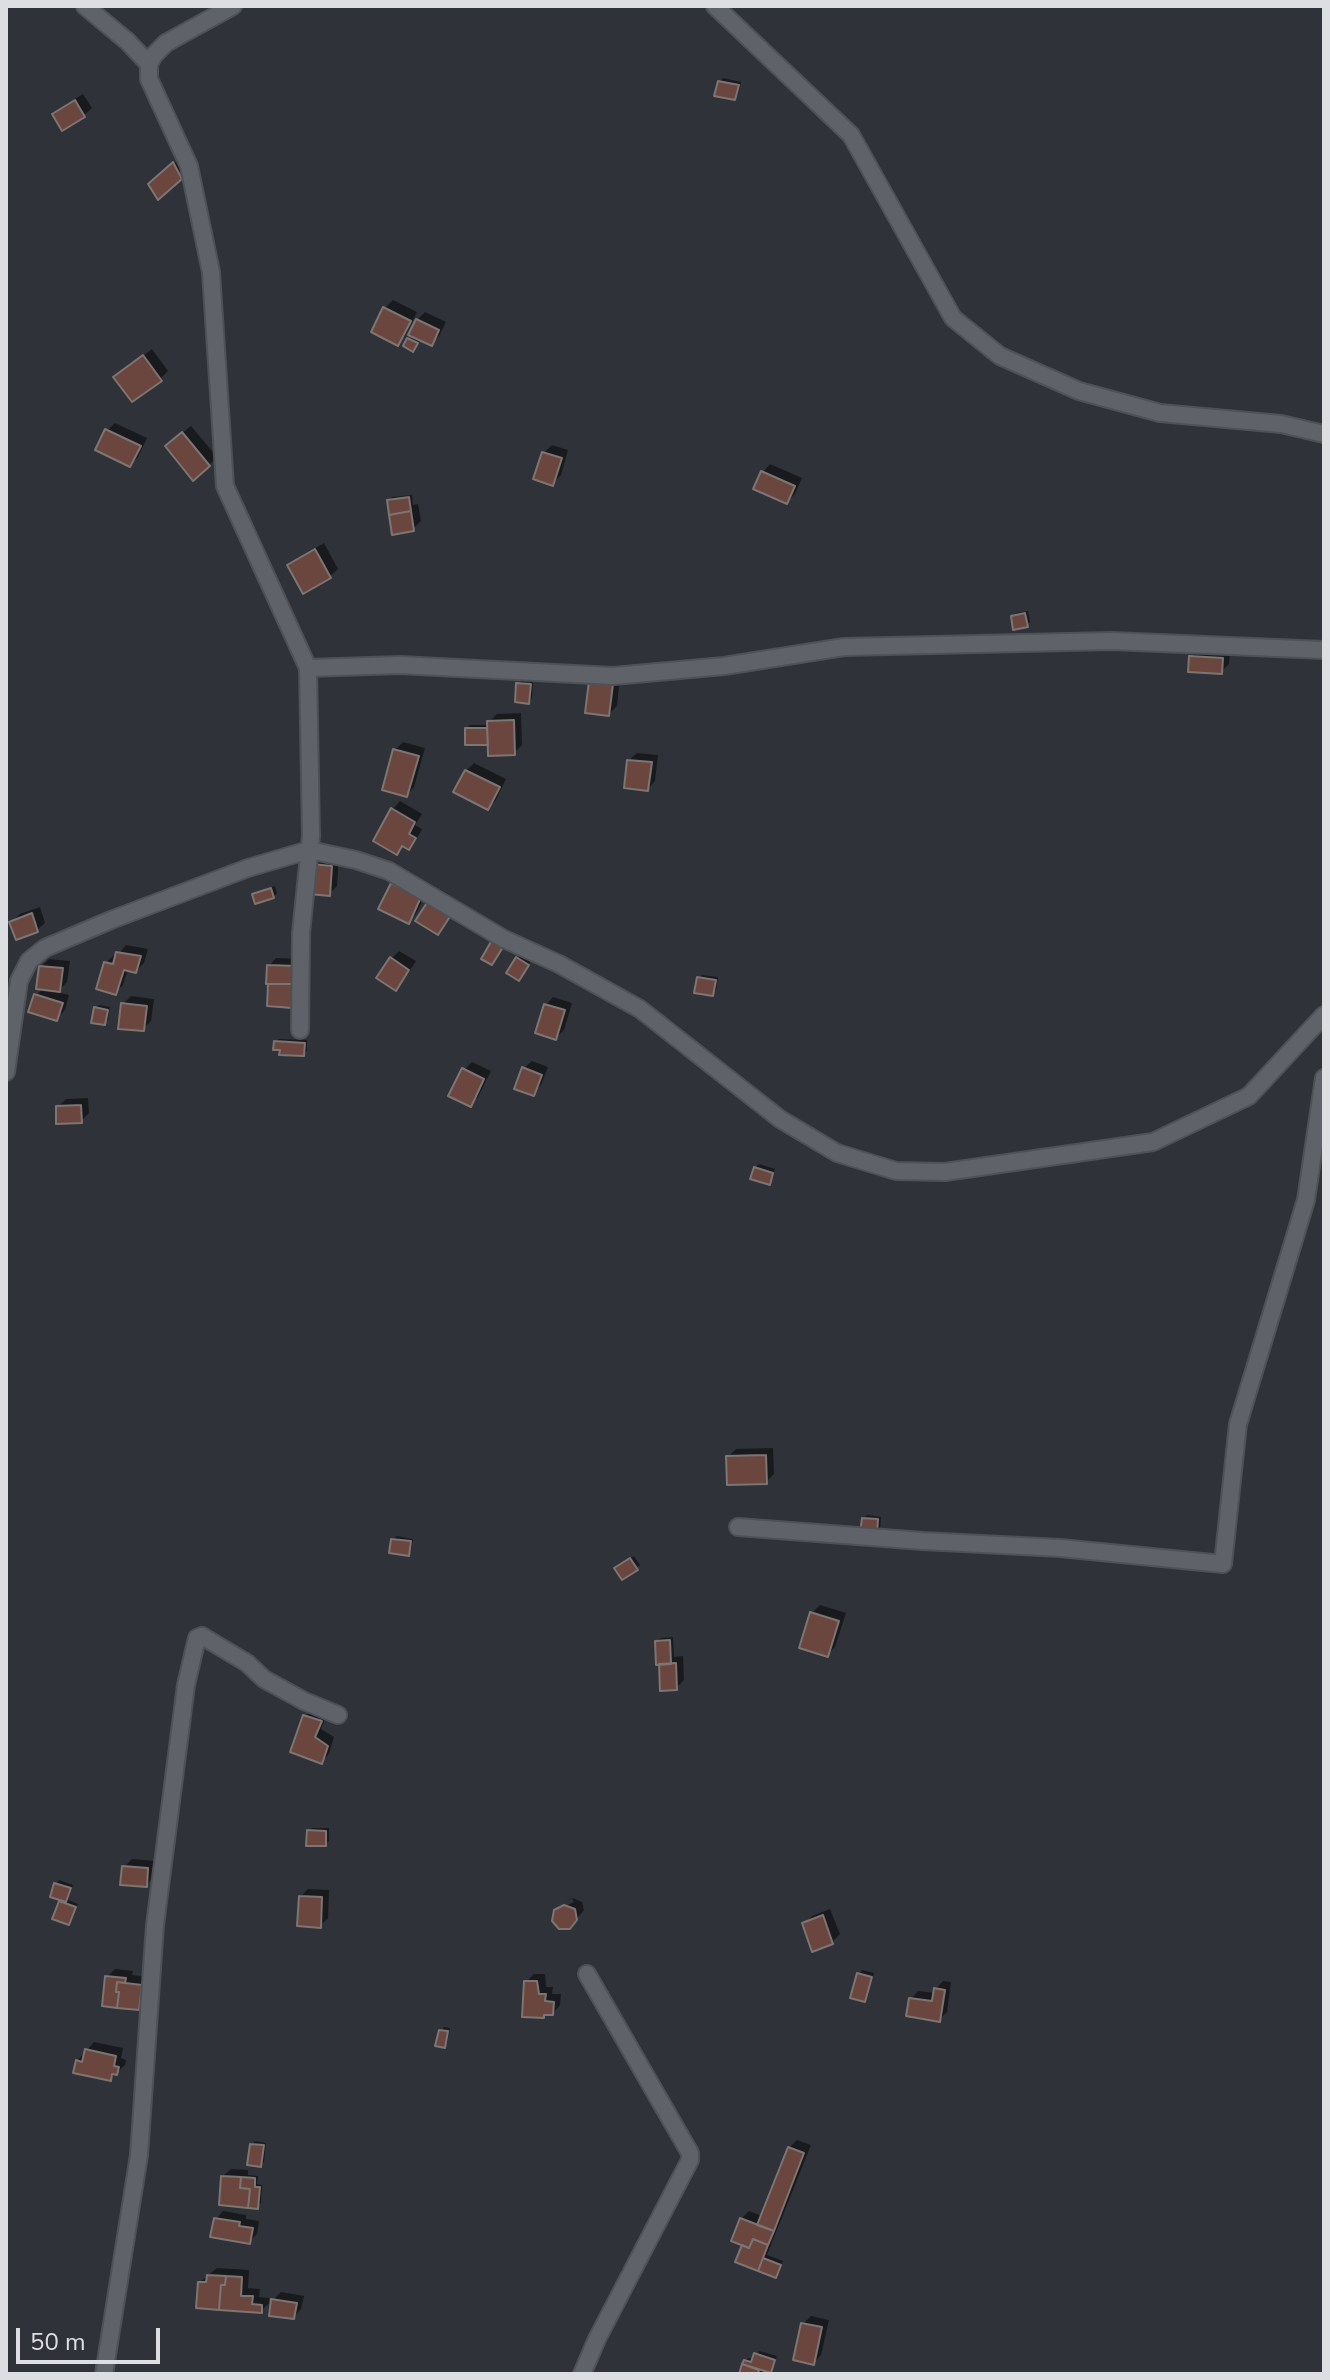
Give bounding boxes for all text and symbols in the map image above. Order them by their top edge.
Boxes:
scale bar [20,2312,164,2362]
text: 50 m [30,2326,86,2358]

